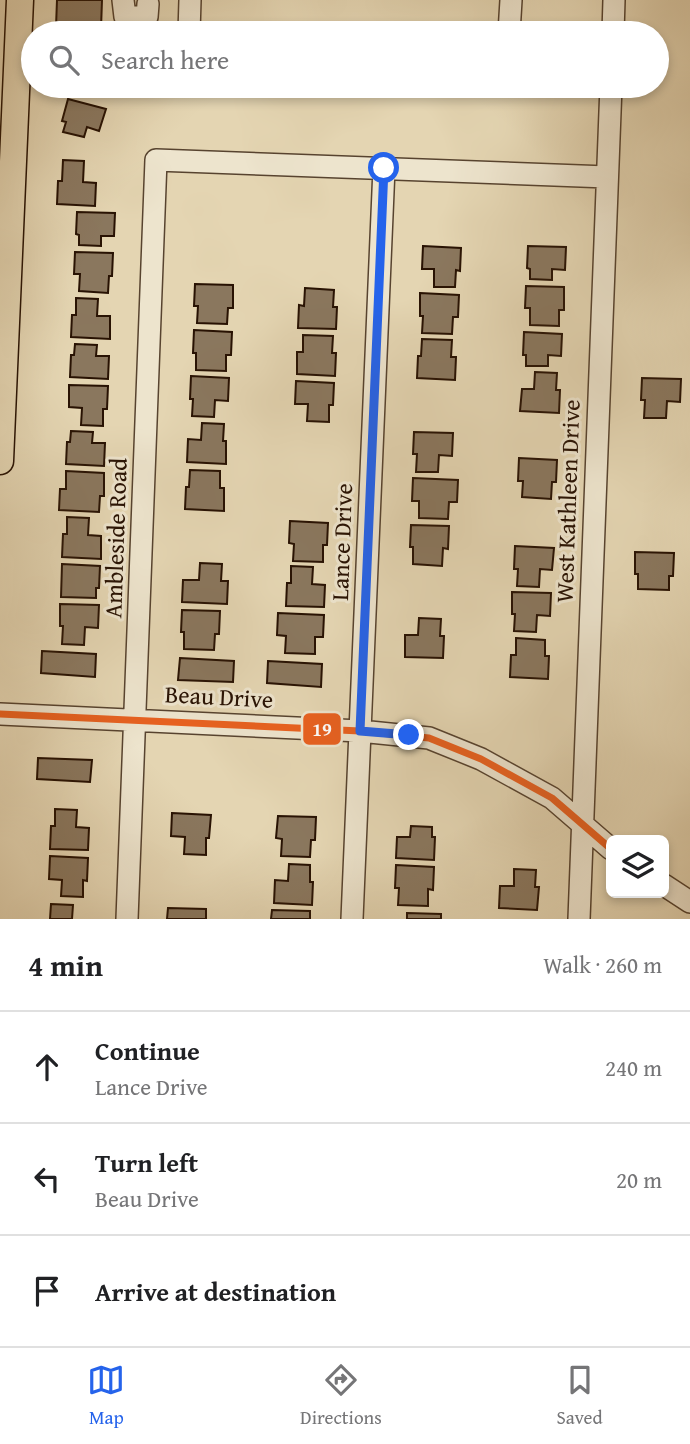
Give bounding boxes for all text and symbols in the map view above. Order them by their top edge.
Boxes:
search box [21,21,669,98]
text: Search here [101,40,229,79]
icon: search [45,41,83,79]
route start [368,152,399,183]
street label: West Kathleen Drive [546,399,589,603]
street label: Ambleside Road [95,457,136,619]
street label: Lance Drive [322,483,361,601]
street label: Beau Drive [164,676,274,717]
line badge: 19 [302,712,342,746]
text: 19 [312,715,332,743]
route end [393,719,424,750]
map controls [606,835,669,898]
button: layers [606,835,669,898]
text: 4 min [28,943,103,987]
text: Walk · 260 m [543,948,662,981]
text: Continue [95,1031,200,1070]
icon: ahead [28,1048,66,1086]
text: 240 m [605,1051,662,1084]
text: Lance Drive [95,1070,208,1103]
text: Turn left [95,1143,198,1182]
icon: left [28,1160,66,1198]
text: 20 m [616,1163,662,1196]
text: Beau Drive [95,1182,199,1215]
icon: arrive [28,1272,66,1310]
text: Arrive at destination [95,1272,336,1311]
tab: Map [87,1361,125,1431]
tab: Directions [300,1361,382,1431]
tab: Saved [557,1361,603,1431]

